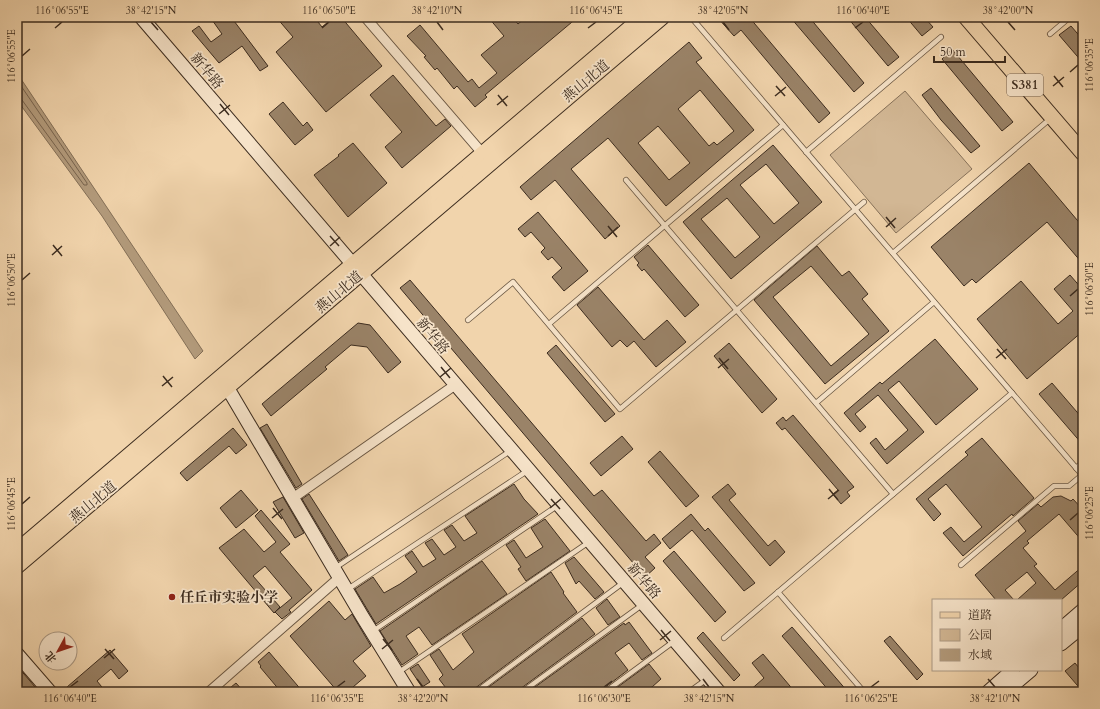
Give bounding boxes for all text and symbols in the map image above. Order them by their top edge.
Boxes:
text: 116°06'55"E [35,4,89,18]
text: 38°42'15"N [126,4,177,18]
text: 116°06'50"E [302,4,356,18]
text: 38°42'10"N [412,4,463,18]
text: 116°06'45"E [569,4,623,18]
text: 38°42'05"N [698,4,749,18]
text: 116°06'40"E [836,4,890,18]
text: 38°42'00"N [983,4,1034,18]
text: 116°06'55"E [5,29,19,83]
scale bar [934,38,1005,64]
text: 116°06'35"E [1083,38,1097,92]
text: 50 m [940,44,967,60]
street label: 新华路 [186,49,228,93]
street label: 燕山北道 [558,56,614,106]
road number: S381 [1007,74,1043,96]
text: 116°06'50"E [5,253,19,307]
text: 116°06'30"E [1083,262,1097,316]
street label: 燕山北道 [311,267,367,317]
street label: 新华路 [412,314,454,358]
text: 116°06'45"E [5,477,19,531]
street label: 燕山北道 [65,477,121,527]
text: 116°06'25"E [1083,486,1097,540]
street label: 新华路 [623,559,665,603]
place label: 任丘市实验小学 [180,588,278,607]
marker: 任丘市实验小学 [167,592,177,602]
legend [932,599,1062,671]
text: 道路 [968,607,992,623]
text: 公园 [968,627,992,643]
north arrow [38,631,78,671]
text: 水域 [968,647,992,663]
text: 北 [41,648,60,666]
text: 116°06'40"E [43,692,97,706]
text: 116°06'35"E [310,692,364,706]
text: 38°42'20"N [398,692,449,706]
text: 116°06'30"E [577,692,631,706]
text: 38°42'15"N [684,692,735,706]
text: 116°06'25"E [844,692,898,706]
text: 38°42'10"N [970,692,1021,706]

